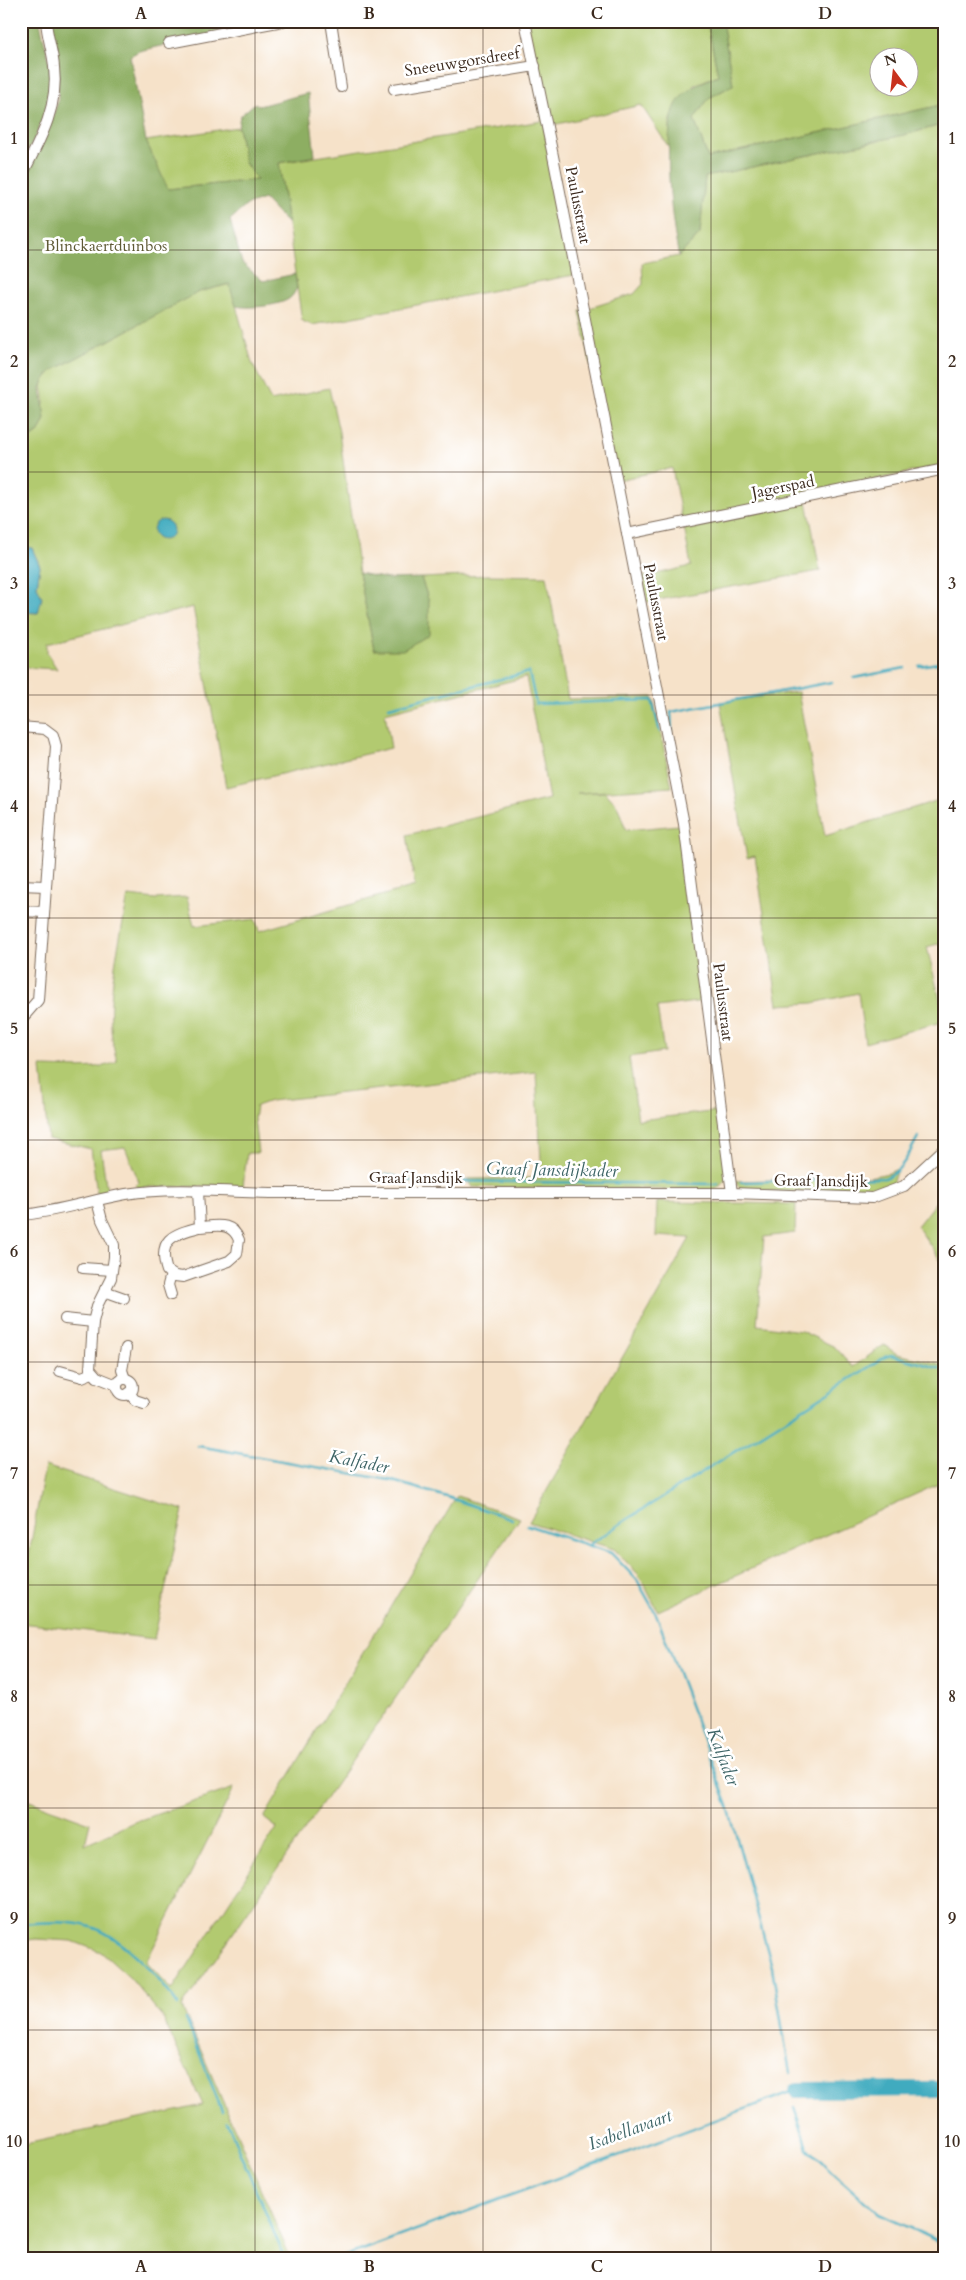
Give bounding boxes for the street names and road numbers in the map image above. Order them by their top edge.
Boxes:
street label: Sneeuwgorsdreef [403,42,524,82]
street label: Paulusstraat [560,164,596,246]
street label: Jagerspad [748,470,817,504]
street label: Paulusstraat [638,561,674,643]
street label: Paulusstraat [707,962,739,1042]
street label: Graaf Jansdijk [369,1167,464,1189]
street label: Graaf Jansdijk [774,1169,869,1193]

